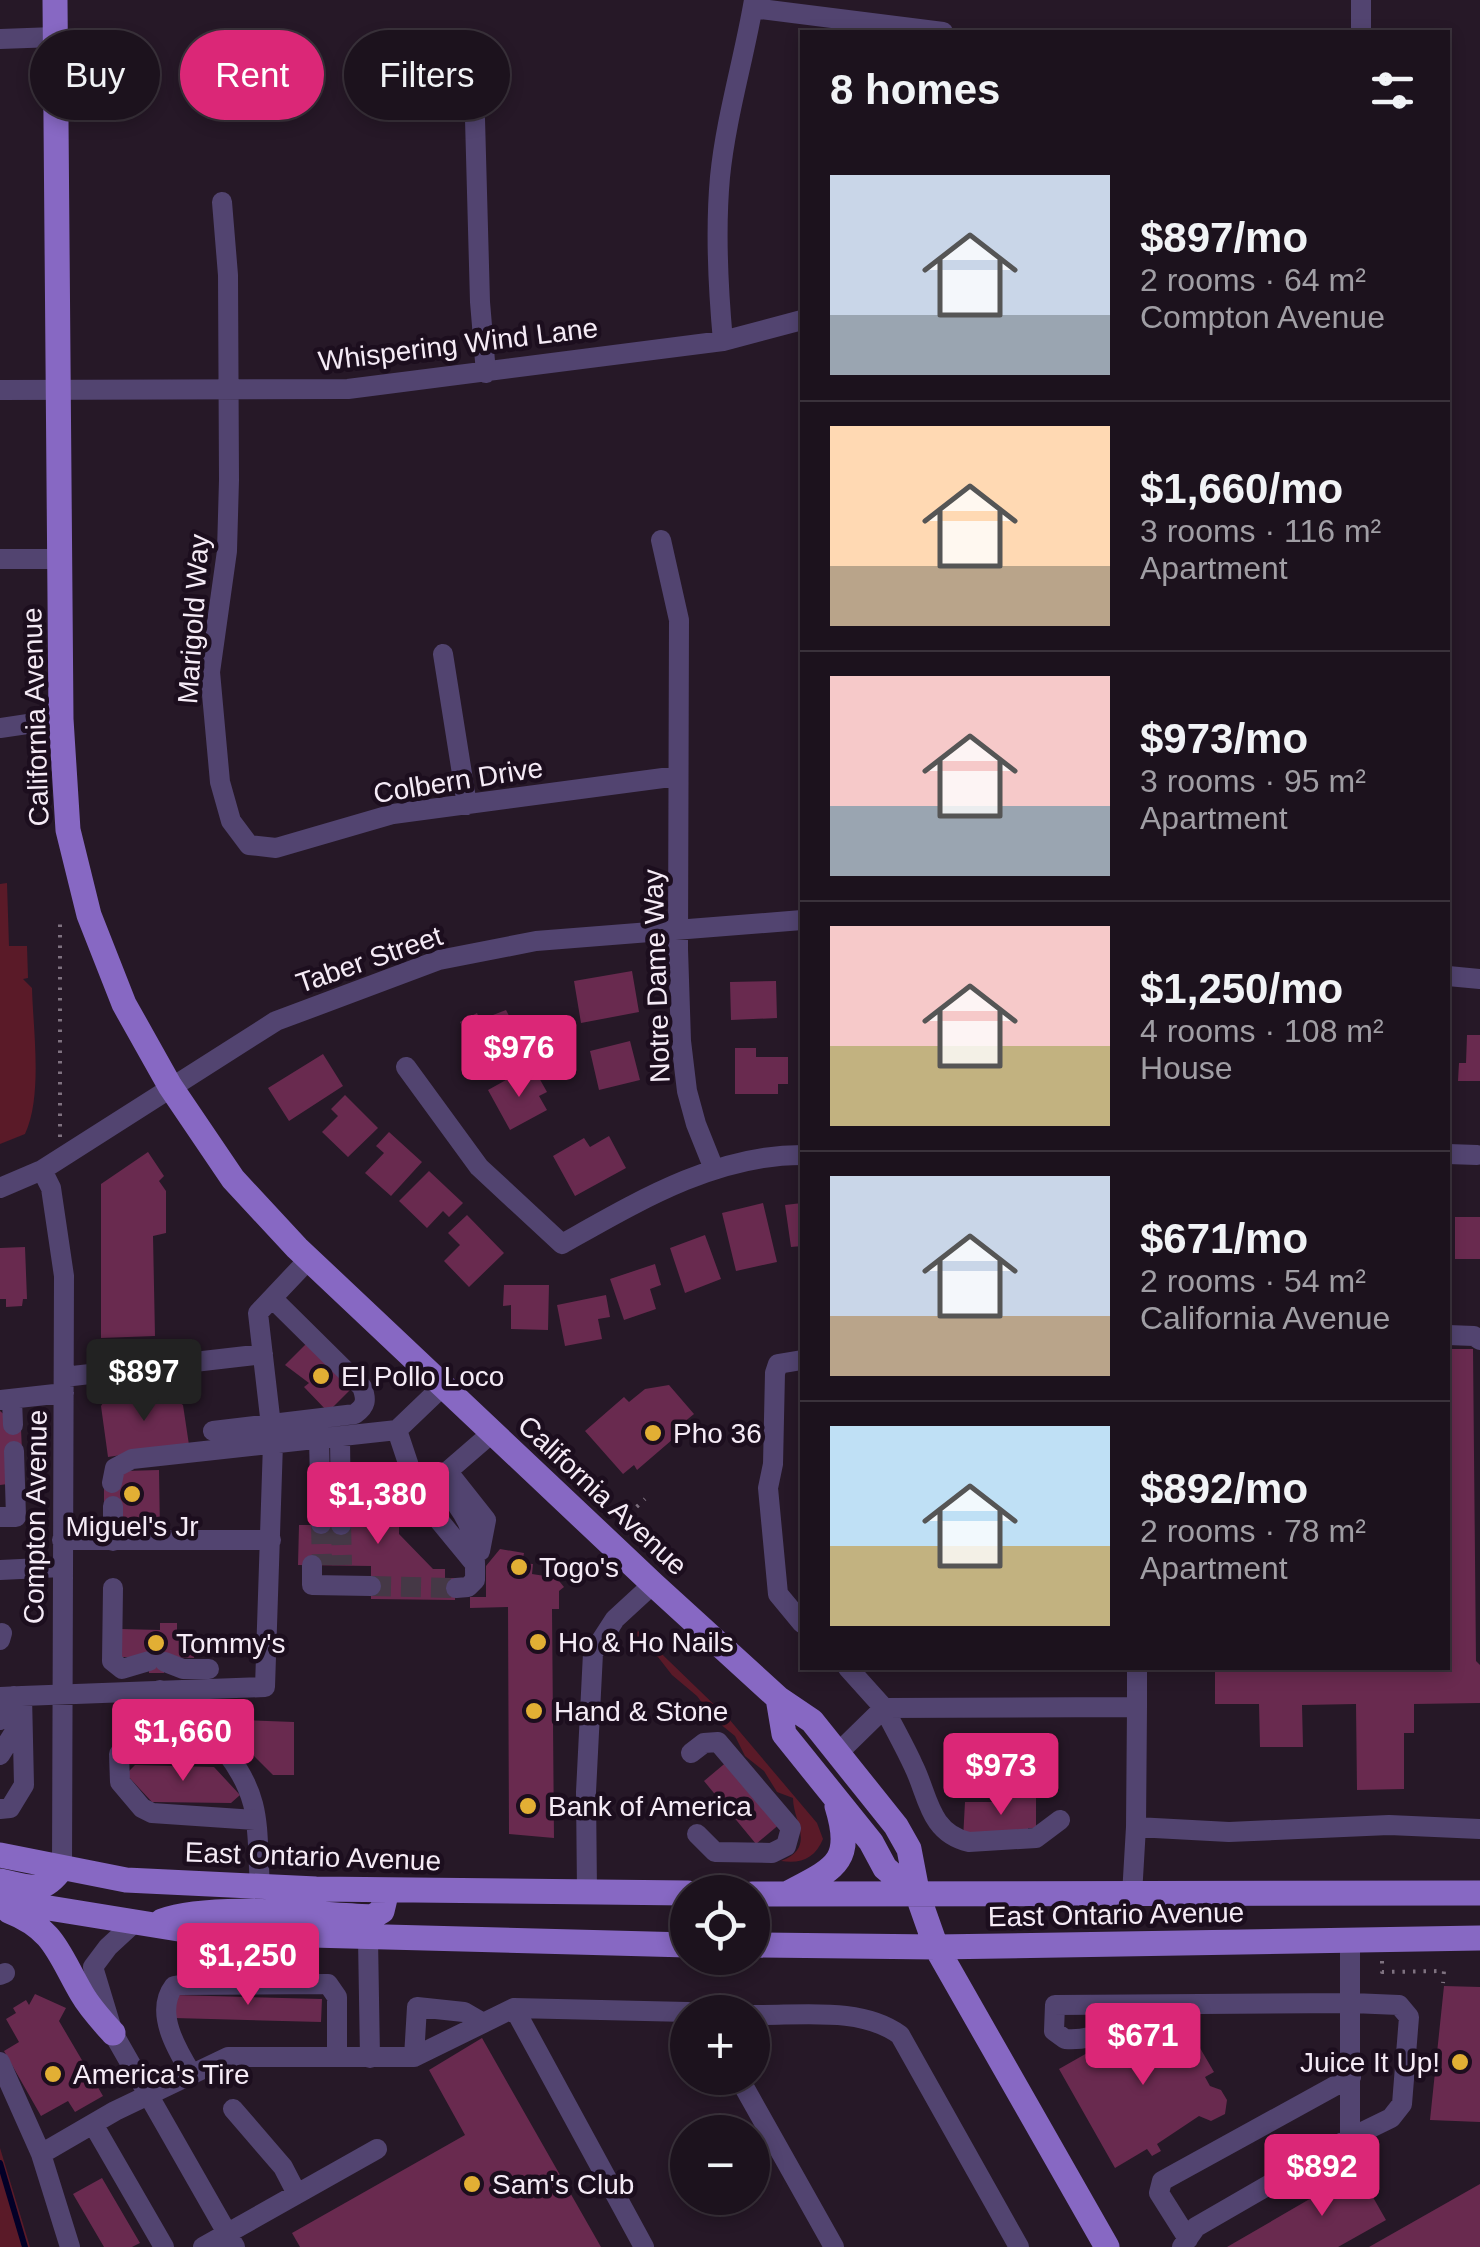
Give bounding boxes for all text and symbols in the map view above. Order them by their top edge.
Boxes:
chip: Buy [30,30,160,120]
chip: Rent [180,30,324,120]
chip: Filters [344,30,510,120]
icon: filters [1365,63,1420,118]
text: 8 homes [830,66,1000,113]
text: $897/mo [1140,214,1308,261]
icon: home [910,215,1030,335]
text: 2 rooms · 64 m² [1140,262,1366,298]
text: Compton Avenue [1140,299,1385,335]
street label: Whispering Wind Lane [316,312,600,377]
text: $1,660/mo [1140,465,1343,512]
icon: home [910,466,1030,586]
text: 3 rooms · 116 m² [1140,513,1381,549]
street label: Marigold Way [172,533,215,705]
text: Apartment [1140,550,1288,586]
street label: California Avenue [16,607,55,827]
text: $973/mo [1140,715,1308,762]
icon: home [910,716,1030,836]
street label: Colbern Drive [371,752,545,809]
text: 3 rooms · 95 m² [1140,763,1366,799]
text: Apartment [1140,800,1288,836]
street label: Notre Dame Way [637,869,676,1083]
street label: Taber Street [292,920,447,999]
text: $1,250/mo [1140,965,1343,1012]
icon: home [910,966,1030,1086]
text: 4 rooms · 108 m² [1140,1013,1384,1049]
pin: $976 [460,1015,578,1100]
text: $976 [483,1029,555,1065]
text: House [1140,1050,1233,1086]
text: $671/mo [1140,1215,1308,1262]
icon: home [910,1216,1030,1336]
text: 2 rooms · 54 m² [1140,1263,1366,1299]
text: California Avenue [1140,1300,1390,1336]
pin: $897 [85,1339,203,1424]
text: $897 [108,1353,180,1389]
place label: El Pollo Loco [341,1361,504,1392]
marker: El Pollo Loco [310,1365,332,1387]
street label: California Avenue [512,1409,693,1581]
street label: Compton Avenue [18,1410,53,1624]
place label: Pho 36 [673,1418,762,1449]
marker: Pho 36 [642,1422,664,1444]
pin: $1,380 [297,1462,459,1547]
text: $892/mo [1140,1465,1308,1512]
icon: home [910,1466,1030,1586]
text: $1,380 [329,1476,427,1512]
marker: Miguel's Jr [121,1483,143,1505]
place label: Miguel's Jr [66,1511,198,1542]
text: 2 rooms · 78 m² [1140,1513,1366,1549]
text: Apartment [1140,1550,1288,1586]
place label: Togo's [539,1552,619,1583]
marker: Togo's [508,1556,530,1578]
place label: Ho & Ho Nails [558,1627,734,1658]
place label: Tommy's [176,1628,286,1659]
marker: Ho & Ho Nails [527,1631,549,1653]
marker: Tommy's [145,1632,167,1654]
place label: Hand & Stone [554,1696,728,1727]
pin: $1,660 [102,1699,264,1784]
marker: Hand & Stone [523,1700,545,1722]
text: $1,660 [134,1713,232,1749]
pin: $973 [942,1733,1060,1818]
text: $973 [965,1747,1037,1783]
place label: Bank of America [548,1791,752,1822]
marker: Bank of America [517,1795,539,1817]
street label: East Ontario Avenue [184,1837,442,1876]
map controls [670,1875,770,2215]
button: locate [670,1875,770,1975]
street label: East Ontario Avenue [988,1897,1244,1932]
pin: $1,250 [167,1923,329,2008]
text: $1,250 [199,1937,297,1973]
button: + [670,1995,770,2095]
pin: $671 [1084,2003,1202,2088]
text: $671 [1107,2017,1179,2053]
place label: Juice It Up! [1300,2047,1440,2078]
marker: Juice It Up! [1449,2051,1471,2073]
place label: America's Tire [73,2059,250,2090]
marker: America's Tire [42,2063,64,2085]
button: − [670,2115,770,2215]
pin: $892 [1263,2134,1381,2219]
text: $892 [1286,2148,1358,2184]
place label: Sam's Club [492,2169,634,2200]
marker: Sam's Club [461,2173,483,2195]

